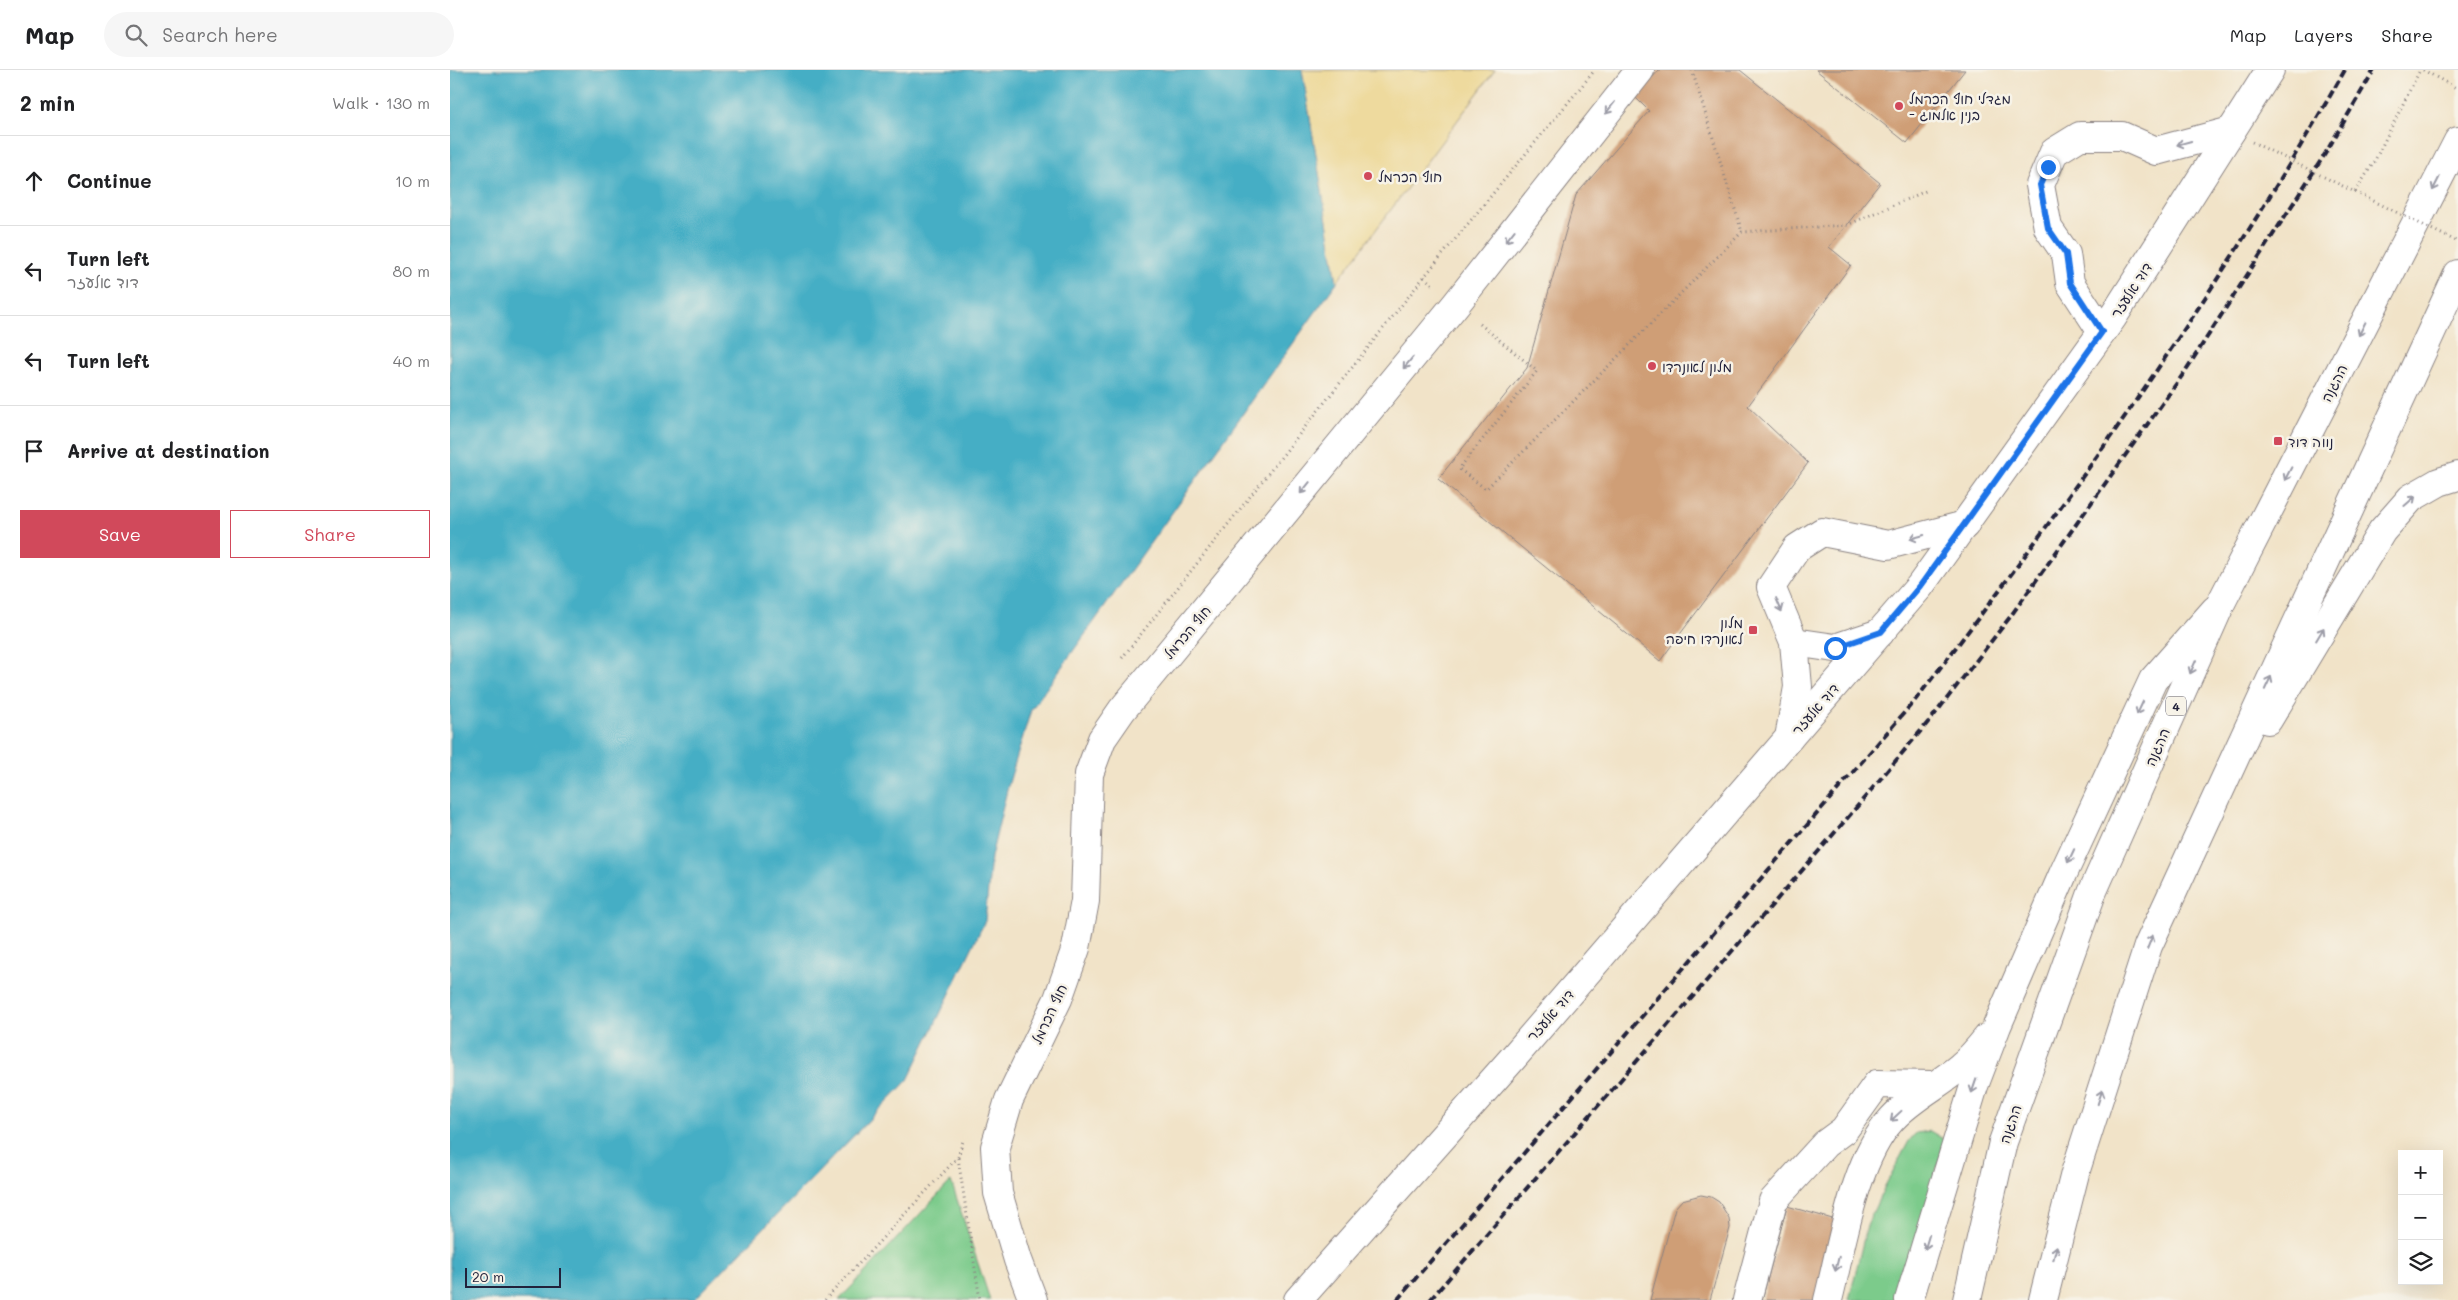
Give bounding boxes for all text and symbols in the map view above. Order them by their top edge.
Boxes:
search box [104,12,454,57]
text: Map [25,19,74,50]
icon: search [122,21,150,49]
text: Search here [162,22,278,47]
text: Map [2230,23,2266,47]
text: Layers [2294,23,2353,47]
text: Share [2381,23,2433,47]
text: 2 min [20,89,75,116]
place label: מגדלי חוף הכרמל - בנין אלמוג [1909,89,2011,124]
text: Walk · 130 m [332,92,430,113]
marker: מגדלי חוף הכרמל - בנין אלמוג [1893,100,1905,112]
one-way arrow [1605,101,1616,114]
one-way arrow [2177,139,2193,149]
route end [2037,156,2060,179]
icon: ahead [20,167,48,195]
place label: חוף הכרמל [1378,167,1442,186]
text: Continue [67,168,152,193]
text: 10 m [395,170,430,191]
marker: חוף הכרמל [1362,170,1374,182]
one-way arrow [2431,176,2440,191]
one-way arrow [1505,229,1516,242]
text: Turn left [67,246,150,271]
icon: left [20,257,48,285]
street label: דוד אלעזר [2106,258,2156,322]
text: 80 m [393,260,430,281]
text: דוד אלעזר [67,271,139,292]
one-way arrow [2357,321,2366,336]
icon: left [20,347,48,375]
text: Turn left [67,348,150,373]
text: 40 m [393,350,430,371]
one-way arrow [1403,356,1414,369]
place label: מלון לאונרדו [1662,357,1732,376]
marker: מלון לאונרדו [1646,360,1658,372]
street label: ההגנה [2316,361,2352,405]
place label: נווה דוד [2288,432,2334,451]
marker: נווה דוד [2272,435,2284,447]
icon: arrive [20,437,48,465]
text: Arrive at destination [67,438,270,463]
one-way arrow [2283,466,2293,481]
one-way arrow [1300,482,1311,495]
one-way arrow [2404,495,2417,506]
button: Save [20,510,220,558]
button: Share [230,510,430,558]
one-way arrow [1910,533,1926,542]
one-way arrow [1774,597,1784,612]
street label: חוף הכרמל [1159,601,1215,663]
place label: מלון לאונרדו חיפה [1666,613,1744,648]
marker: מלון לאונרדו חיפה [1747,624,1759,636]
one-way arrow [2315,628,2325,642]
route start [1824,637,1847,660]
one-way arrow [2188,659,2198,674]
one-way arrow [2264,676,2274,691]
street label: דוד אלעזר [1787,679,1843,739]
road number: 4 [2166,696,2186,716]
one-way arrow [2135,701,2145,716]
street label: ההגנה [2140,725,2174,769]
one-way arrow [2066,848,2076,863]
one-way arrow [2146,935,2156,950]
street label: חוף הכרמל [1027,981,1071,1047]
street label: דוד אלעזר [1522,985,1578,1045]
one-way arrow [1969,1078,1979,1094]
one-way arrow [2095,1089,2105,1105]
street label: ההגנה [1994,1102,2026,1146]
one-way arrow [1890,1110,1903,1122]
map controls [2398,1150,2443,1285]
button: + [2398,1150,2443,1195]
button: − [2398,1195,2443,1240]
one-way arrow [1922,1233,1932,1249]
button: layers [2398,1240,2443,1285]
one-way arrow [2051,1245,2060,1261]
one-way arrow [1832,1256,1841,1272]
scale bar [465,1265,561,1288]
text: 20 m [472,1267,504,1286]

